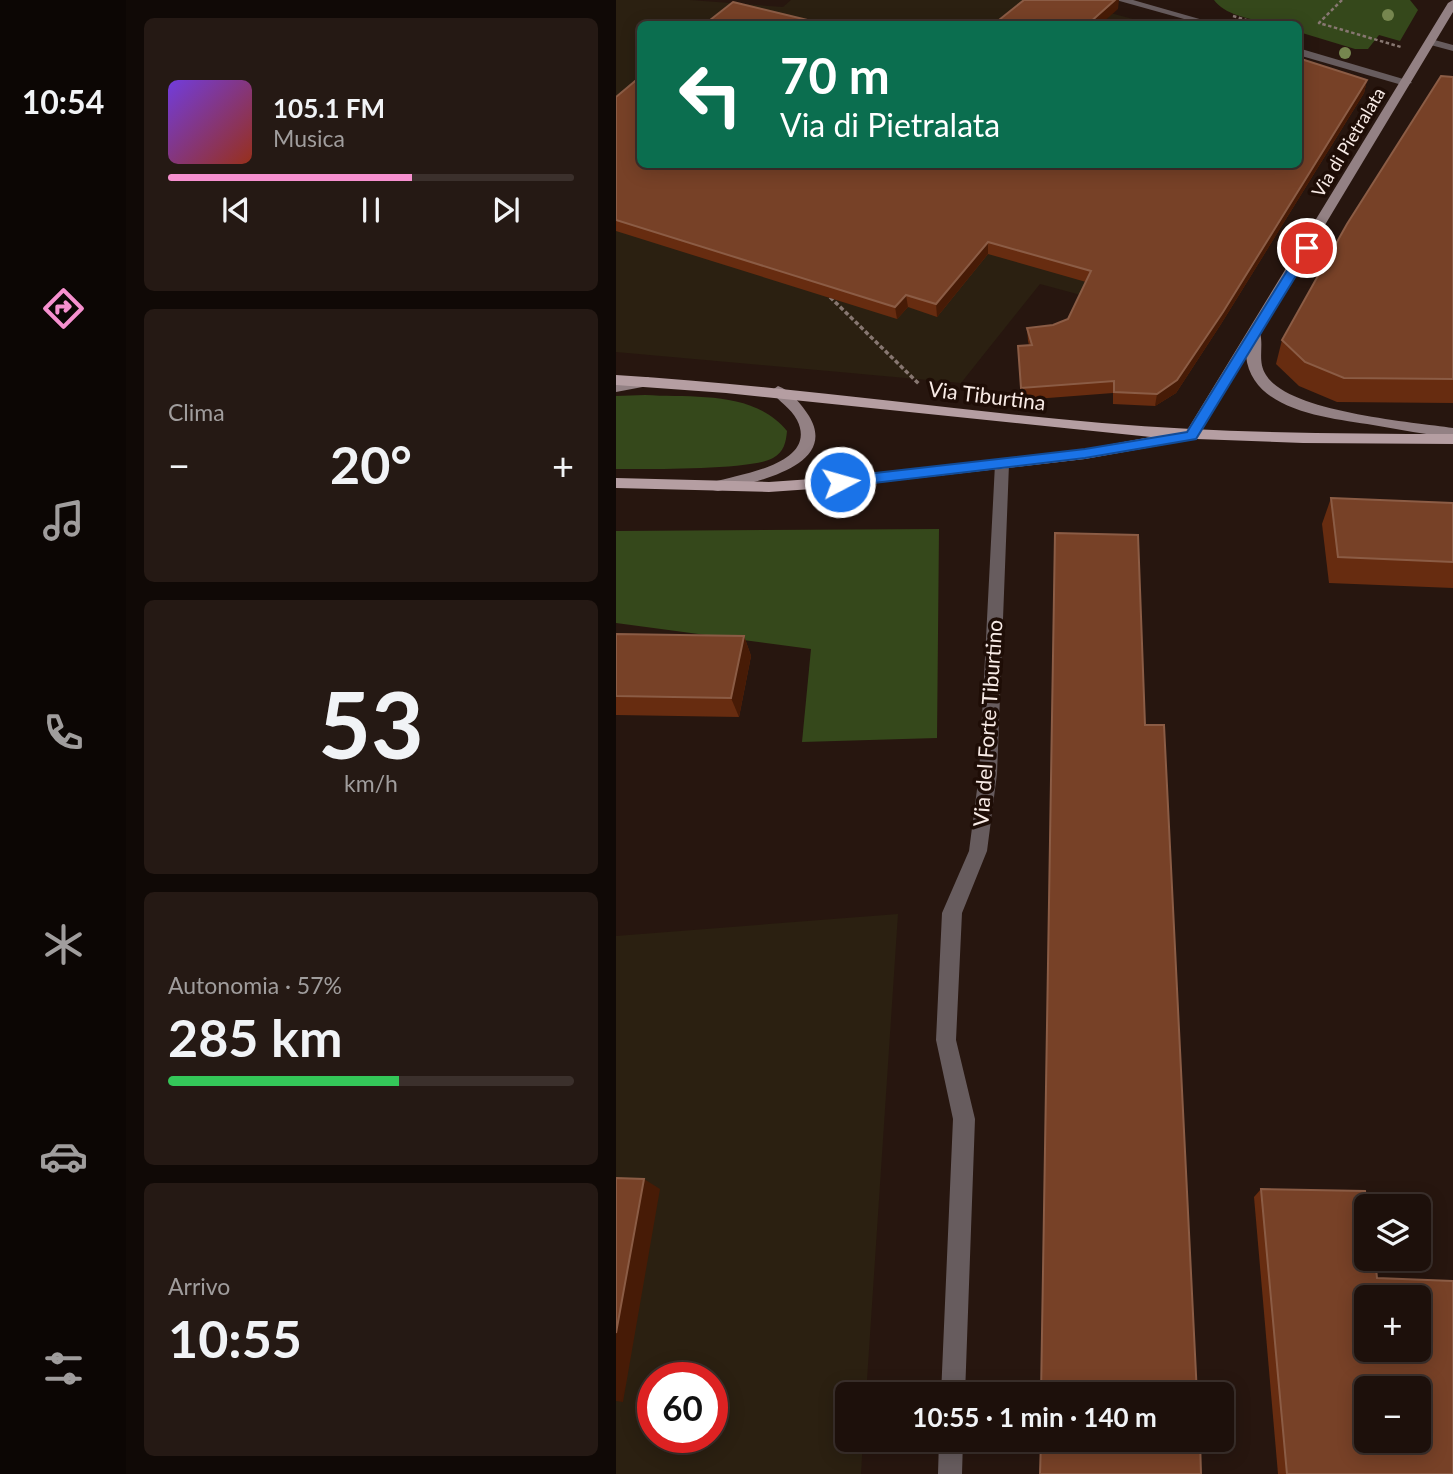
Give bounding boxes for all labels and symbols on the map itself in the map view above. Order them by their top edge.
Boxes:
street label: Via di Pietralata [1307,83,1389,201]
pin [1277,218,1337,278]
street label: Via Tiburtina [927,375,1047,415]
position arrow [803,445,877,519]
street label: Via del Forte Tiburtino [967,619,1007,827]
speed limit sign: 60 [637,1362,728,1453]

